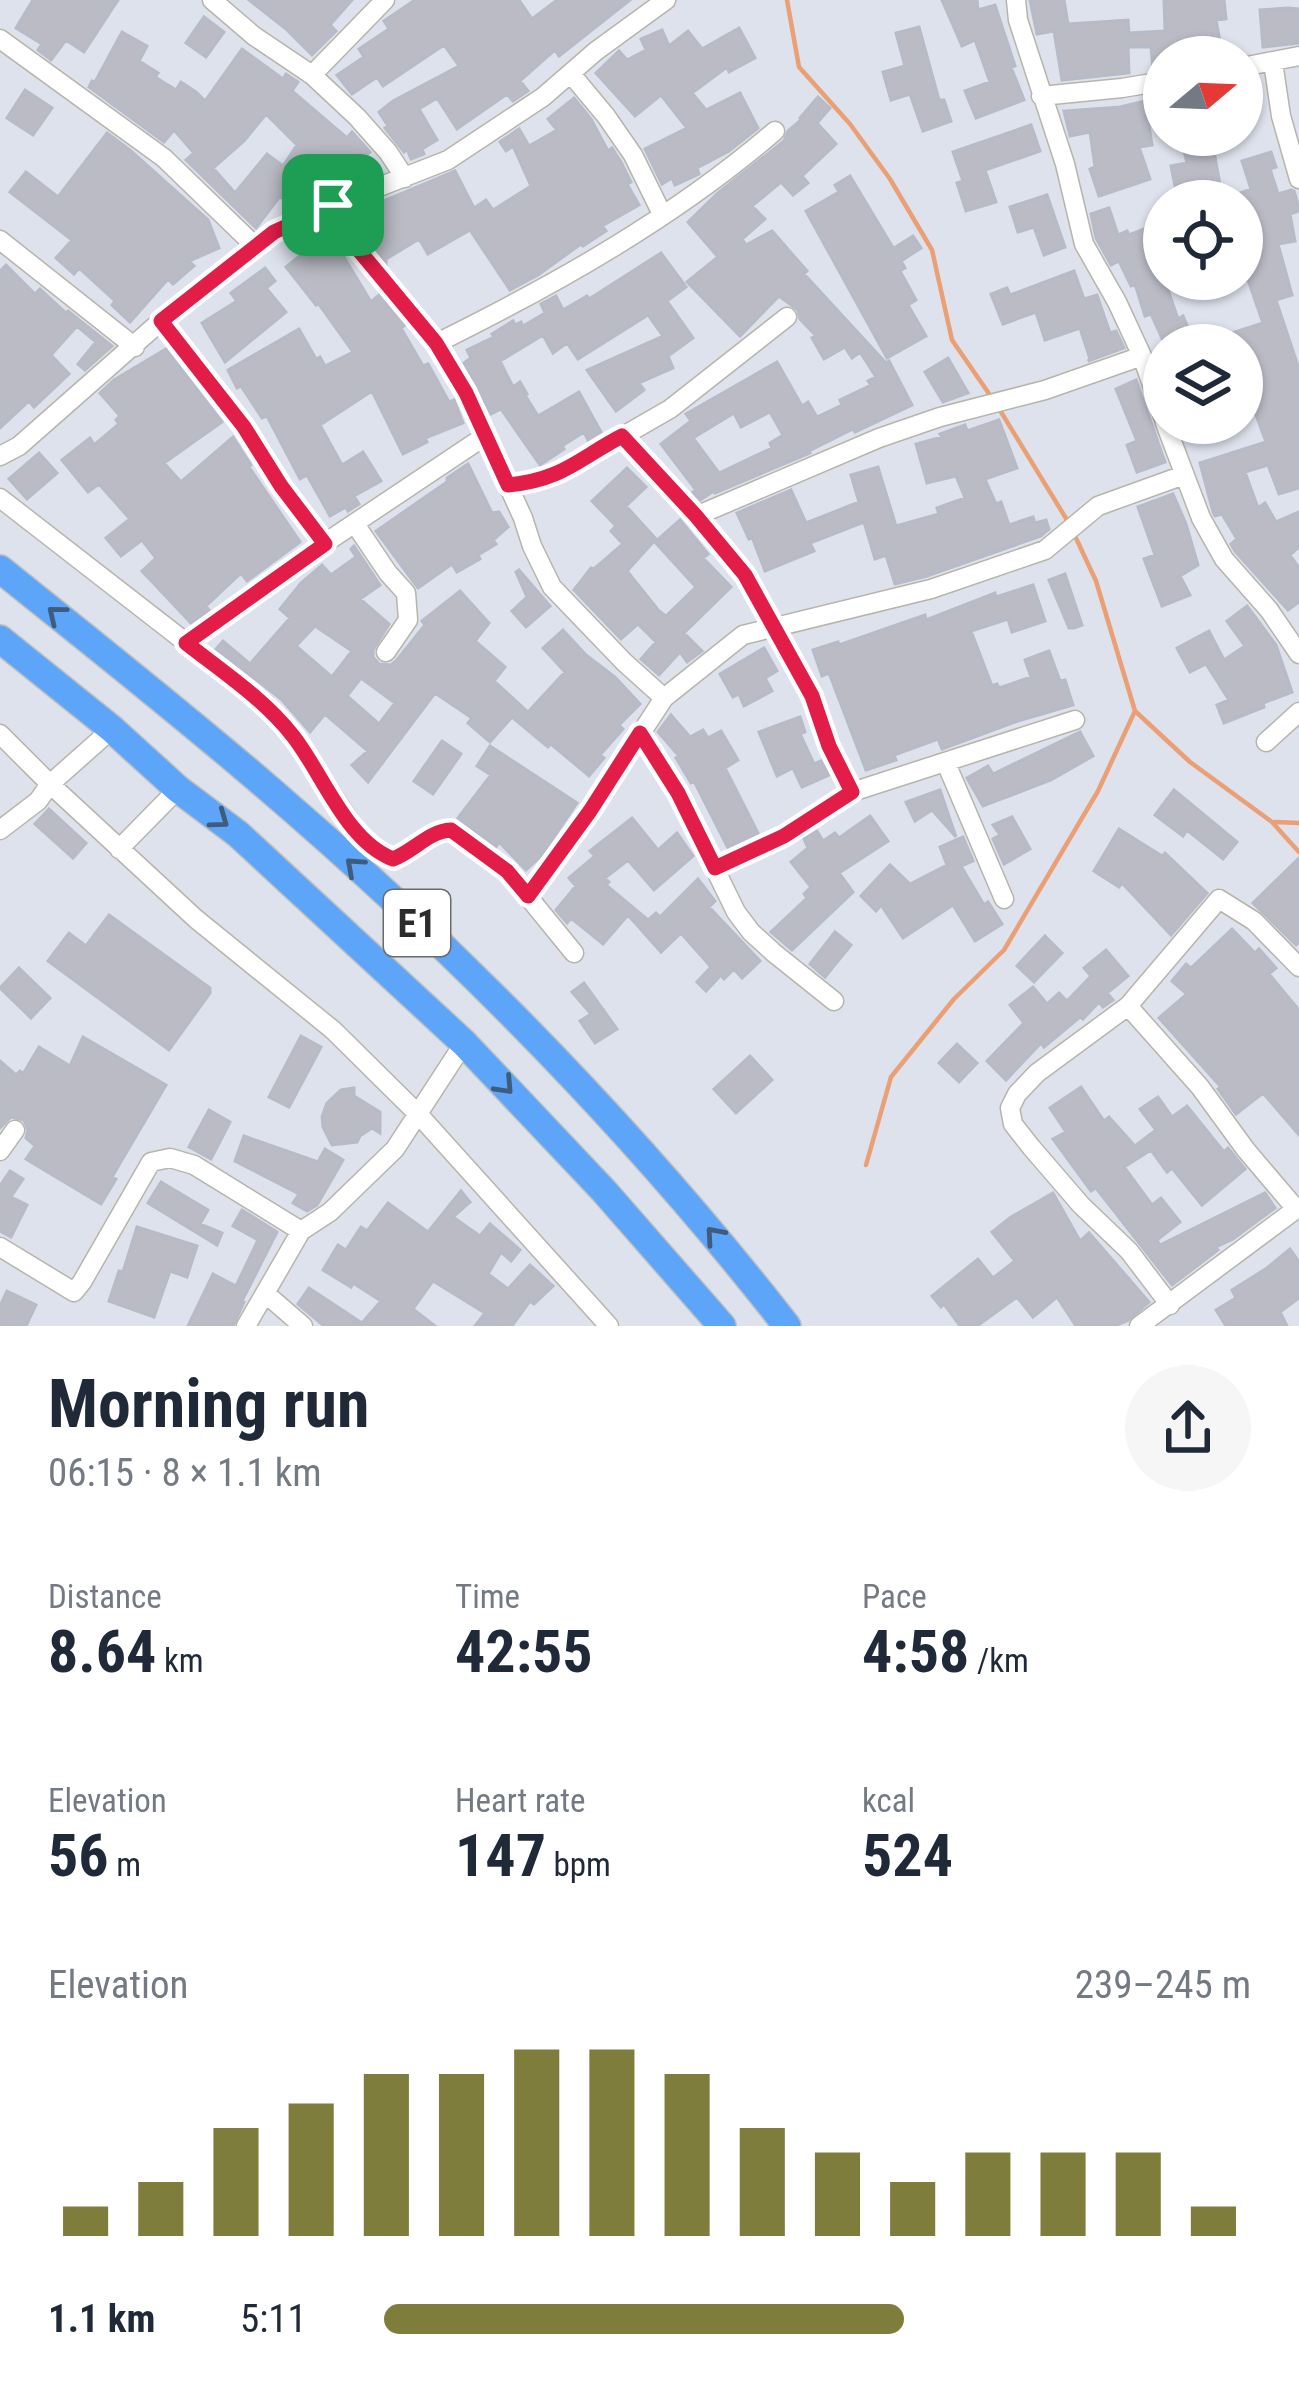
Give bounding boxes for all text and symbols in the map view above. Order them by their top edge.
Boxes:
north arrow [1143,36,1263,156]
map controls [1143,36,1263,444]
pin [282,154,384,256]
icon: arrive [300,172,366,238]
button: locate [1143,180,1263,300]
button: layers [1143,324,1263,444]
one-way arrow [48,607,70,628]
one-way arrow [207,806,228,828]
one-way arrow [346,859,367,880]
road number: E1 [384,890,450,956]
one-way arrow [490,1072,512,1094]
one-way arrow [707,1227,728,1249]
button: share [1125,1365,1251,1491]
text: Morning run [48,1366,370,1443]
text: 06:15 · 8 × 1.1 km [48,1450,322,1496]
text: Distance [48,1577,162,1616]
text: Time [455,1577,520,1616]
text: Pace [862,1577,927,1616]
text: 8.64 [48,1616,156,1687]
text: 42:55 [455,1616,593,1687]
text: 4:58 [862,1616,969,1687]
text: km [156,1641,204,1680]
text: /km [969,1641,1029,1680]
text: Elevation [48,1781,167,1820]
text: Heart rate [455,1781,585,1820]
text: kcal [862,1781,915,1820]
text: 56 [48,1820,109,1891]
text: 147 [455,1820,546,1891]
text: 524 [862,1820,953,1891]
text: m [109,1845,141,1884]
text: bpm [546,1845,611,1884]
text: Elevation [48,1962,188,2008]
text: 239–245 m [1075,1962,1251,2008]
text: 1.1 km [48,2296,155,2342]
text: 5:11 [240,2296,307,2342]

